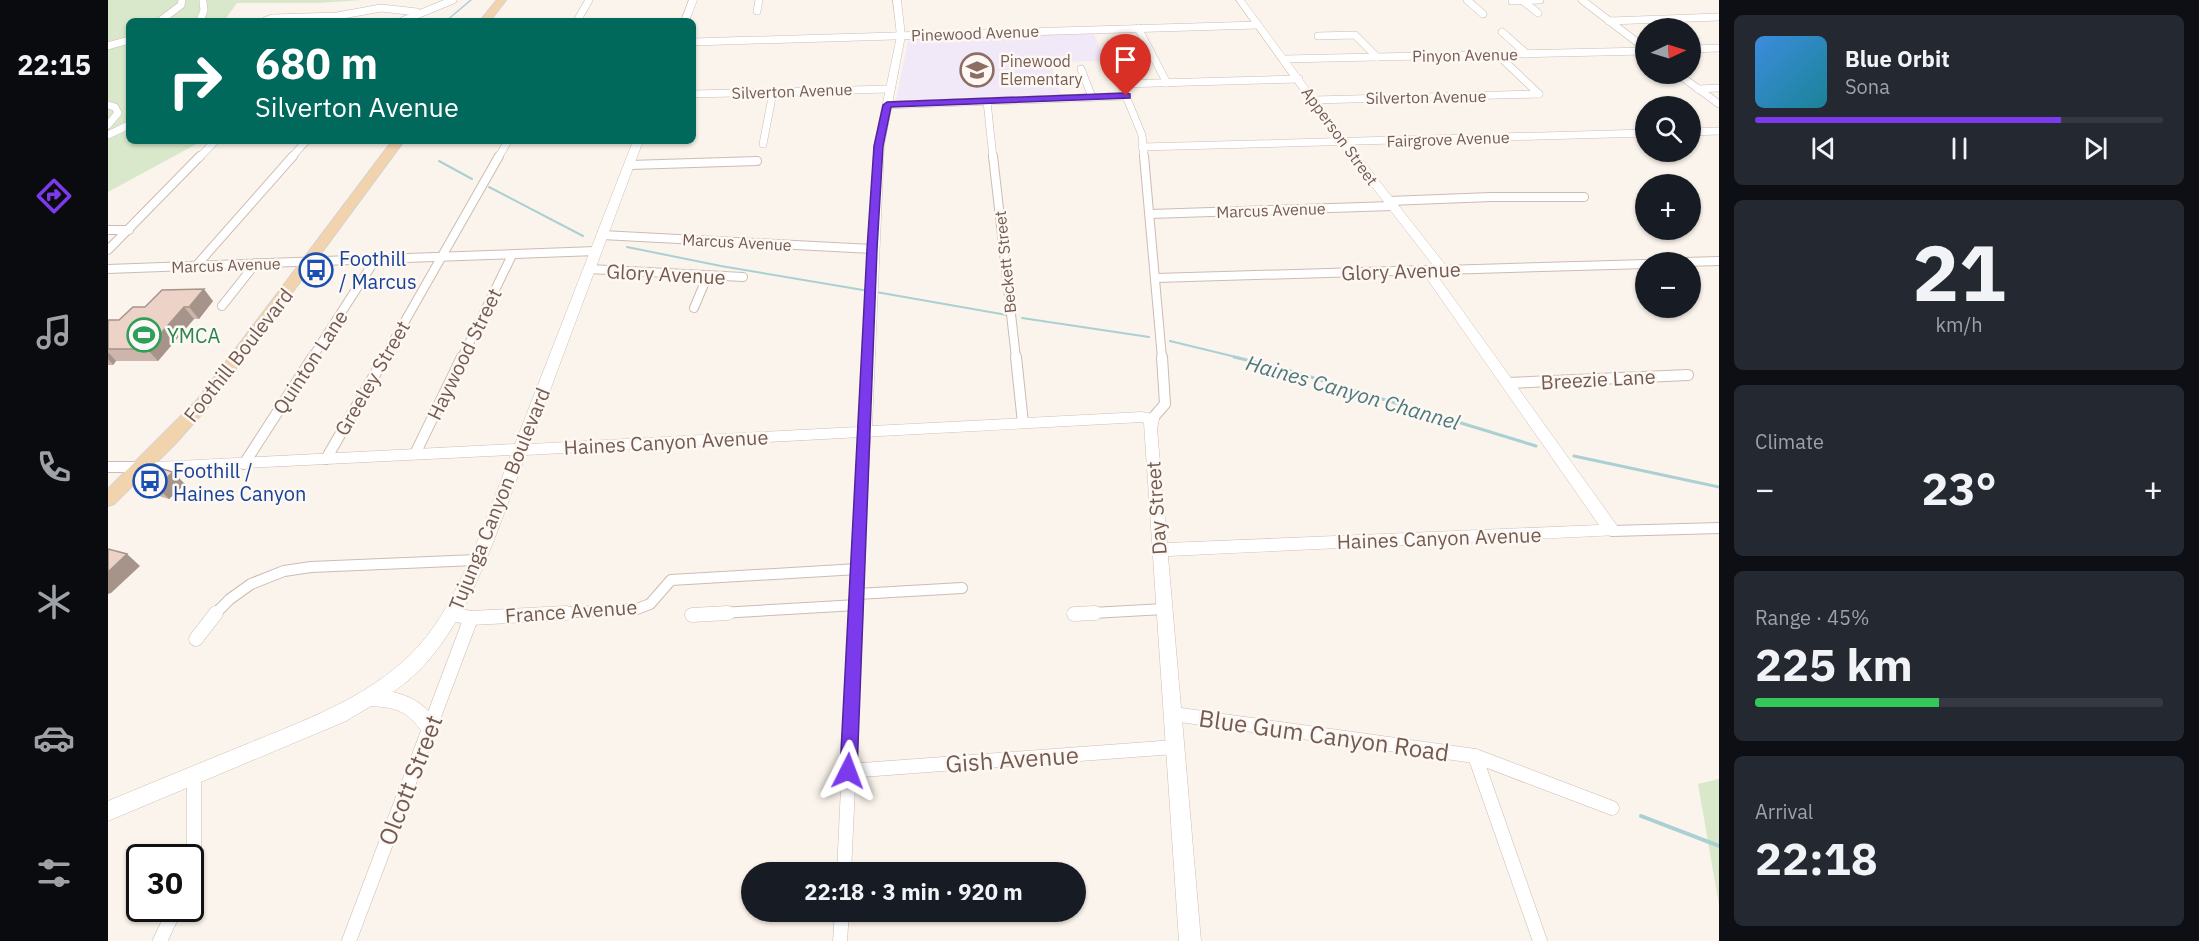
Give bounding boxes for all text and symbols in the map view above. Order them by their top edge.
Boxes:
north arrow [1635,18,1701,84]
map controls [1635,18,1701,318]
street label: Pinewood Avenue [911,21,1040,45]
pin [1100,34,1151,96]
text: 680 m [255,36,378,91]
icon: right [156,42,234,120]
icon: arrive [1109,43,1142,76]
street label: Pinyon Avenue [1412,44,1518,66]
text: Blue Orbit [1845,44,1950,73]
text: 22:15 [17,47,91,82]
place label: Pinewood Elementary [1000,51,1082,89]
school or university icon: Pinewood Elementary [959,52,995,88]
text: Sona [1845,73,1890,100]
street label: Silverton Avenue [731,79,853,103]
street label: Apperson Street [1298,83,1382,189]
street label: Silverton Avenue [1365,86,1487,108]
text: Silverton Avenue [255,89,459,124]
button: search [1635,96,1701,162]
street label: Fairgrove Avenue [1386,127,1510,151]
icon: previous [1807,132,1840,165]
icon: pause [1943,132,1976,165]
icon: next [2079,132,2112,165]
button: + [1635,174,1701,240]
icon: directions [33,175,75,217]
street label: Marcus Avenue [1216,198,1326,222]
street label: Beckett Street [990,210,1020,314]
text: 21 [1912,221,2006,322]
street label: Marcus Avenue [682,229,792,255]
place label: Foothill / Marcus [339,245,417,295]
bus stop icon: Foothill / Marcus [298,252,334,288]
button: − [1635,252,1701,318]
street label: Marcus Avenue [171,253,281,277]
street label: Glory Avenue [1341,255,1461,287]
street label: Glory Avenue [606,257,726,291]
street label: Foothill Boulevard [177,282,299,428]
street label: Haywood Street [420,284,508,424]
street label: Quinton Lane [266,305,354,419]
icon: music [33,311,75,353]
text: km/h [1935,311,1983,338]
street label: Greeley Street [328,315,416,441]
sports icon: YMCA [126,317,162,353]
place label: YMCA [167,322,221,349]
water label: Haines Canyon Channel [1243,348,1464,436]
street label: Breezie Lane [1540,363,1656,395]
street label: Tujunga Canyon Boulevard [442,384,556,614]
street label: Haines Canyon Avenue [563,423,769,461]
text: Climate [1755,428,1824,455]
icon: phone [33,446,75,488]
place label: Foothill / Haines Canyon [173,457,306,507]
text: 23° [1921,459,1997,517]
street label: Day Street [1139,460,1173,556]
bus stop icon: Foothill / Haines Canyon [132,463,168,499]
text: − [1755,467,1775,510]
text: + [2143,467,2163,510]
street label: Haines Canyon Avenue [1336,521,1542,555]
icon: climate [33,581,75,623]
street label: France Avenue [504,593,638,629]
text: Range · 45% [1755,604,1870,631]
text: 225 km [1755,635,1913,693]
street label: Blue Gum Canyon Road [1197,702,1451,768]
street label: Olcott Street [371,710,449,850]
icon: car [33,717,75,759]
street label: Gish Avenue [944,738,1080,780]
position arrow [816,739,880,803]
text: Arrival [1755,798,1813,825]
text: 22:18 [1755,829,1878,887]
speed limit sign: 30 [126,844,204,922]
icon: filters [33,852,75,894]
text: 22:18 · 3 min · 920 m [804,877,1023,906]

